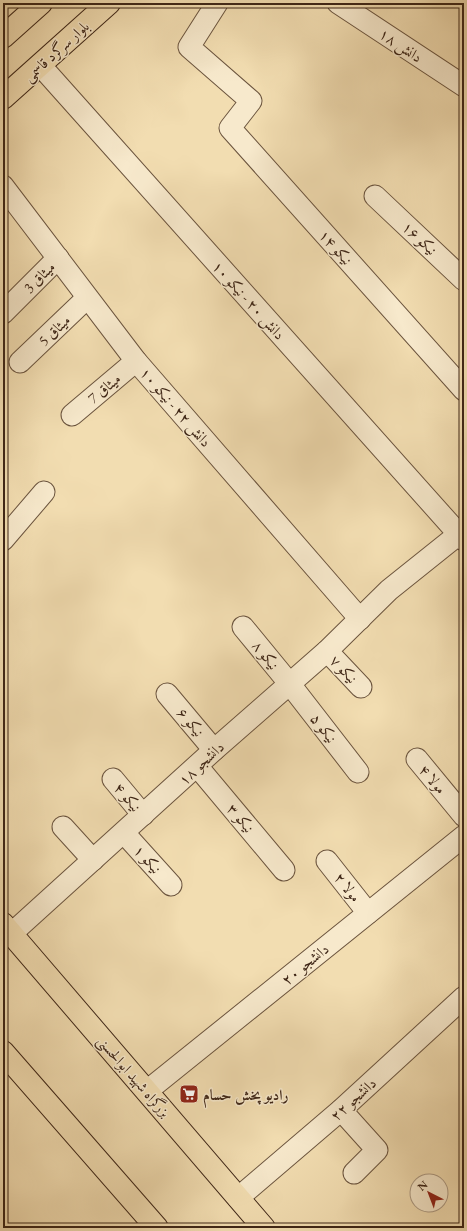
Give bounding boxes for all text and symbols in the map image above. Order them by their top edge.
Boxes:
street label: بلوار سرگرد قاسمی [19,16,94,87]
street label: دانش ۱۸ [375,24,426,67]
street label: نیکو ۱۶ [398,217,442,259]
street label: نیکو ۱۴ [315,225,357,269]
street label: میثاق 3 [19,257,59,297]
street label: دانش ۲۰ - نیکو ۱۰ [208,257,289,344]
street label: میثاق 5 [34,310,74,350]
street label: دانش ۲۲ - نیکو ۱۰ [135,363,216,451]
street label: میثاق 7 [84,369,124,407]
street label: نیکو ۸ [248,636,284,674]
street label: نیکو ۷ [326,651,362,687]
street label: نیکو ۶ [173,703,209,741]
street label: نیکو ۵ [307,709,341,747]
street label: دانشجو ۱۸ [174,737,228,789]
street label: مولا ۴ [415,760,451,798]
street label: نیکو ۴ [110,778,146,816]
street label: نیکو ۳ [223,799,259,837]
street label: نیکو ۱ [130,841,166,877]
street label: مولا ۲ [331,868,365,906]
street label: دانشجو ۲۰ [277,939,333,989]
street label: بزرگراه شهید ابوالحسنی [92,1031,175,1122]
street label: دانشجو ۲۲ [326,1073,380,1125]
supermarket icon: رادیو پخش حسام [178,1083,200,1105]
place label: رادیو پخش حسام [203,1085,289,1108]
north arrow [409,1173,449,1213]
text: N [414,1177,430,1194]

